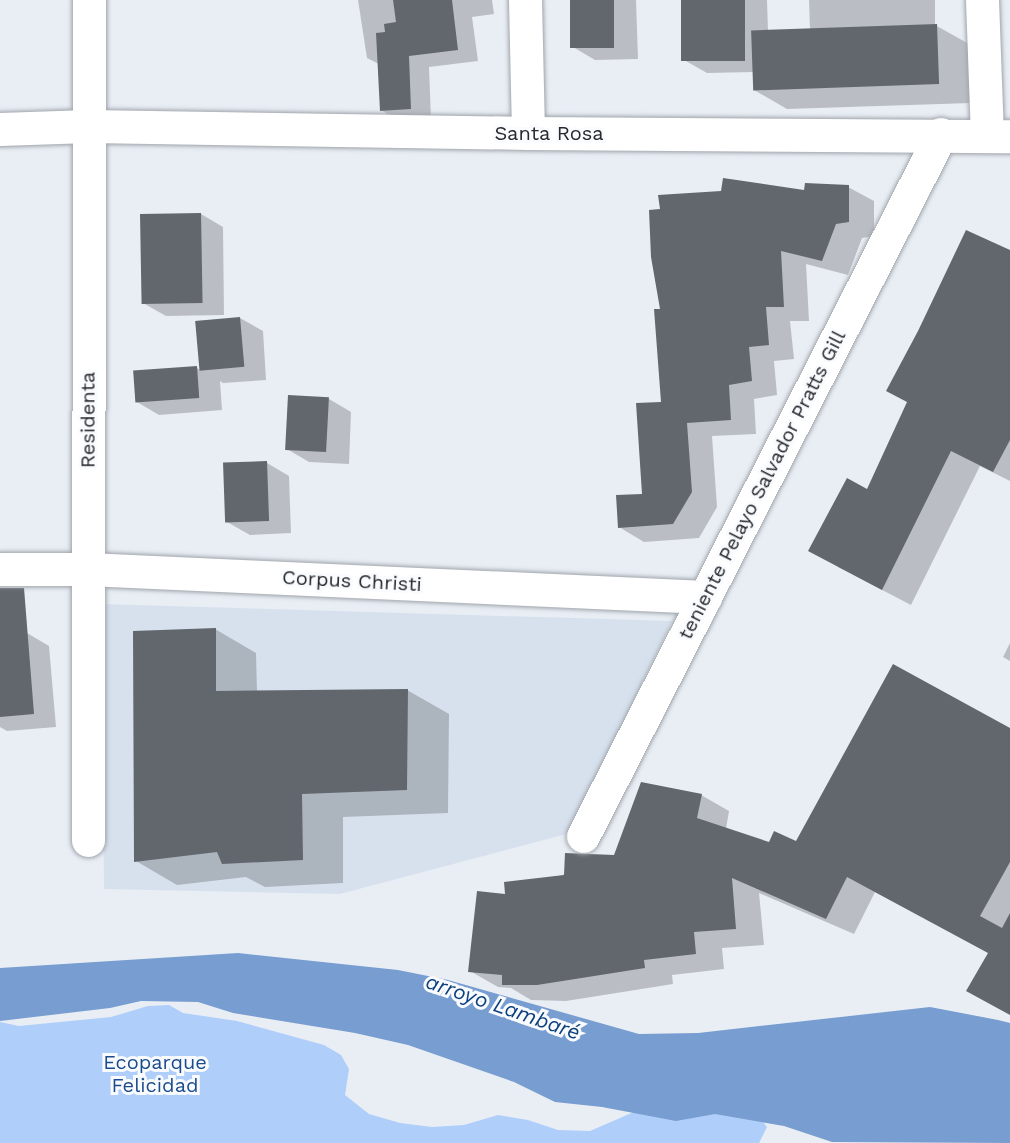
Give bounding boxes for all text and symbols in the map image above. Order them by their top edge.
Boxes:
street label: Santa Rosa [494,121,604,145]
street label: teniente Pelayo Salvador Pratts Gill [673,326,851,644]
street label: Residenta [76,372,100,468]
street label: Corpus Christi [281,565,423,597]
water label: arroyo Lambaré [423,969,583,1045]
park label: Ecoparque Felicidad [103,1051,207,1098]

